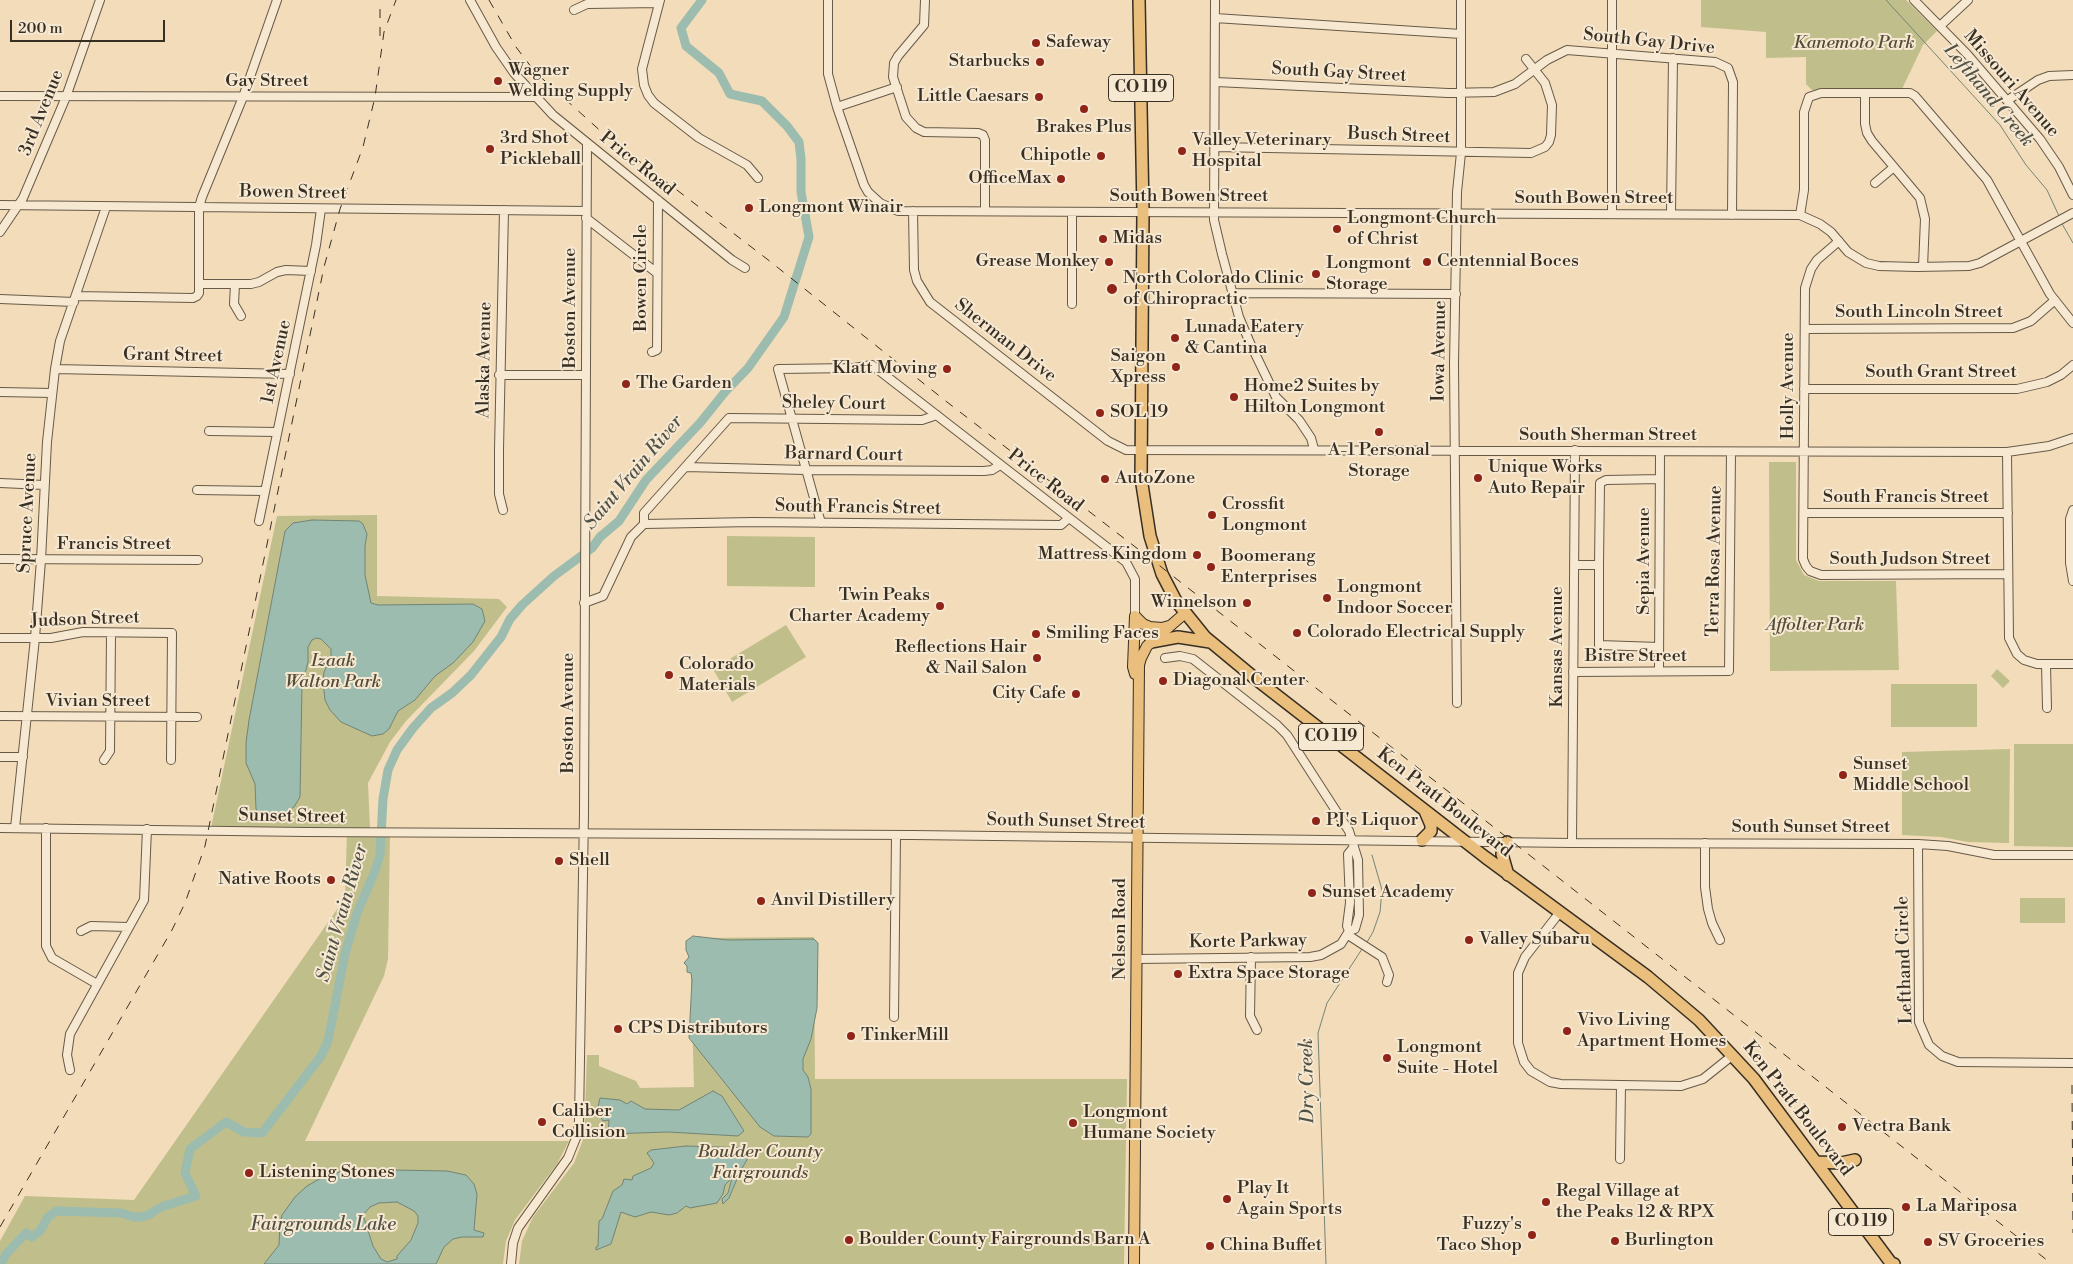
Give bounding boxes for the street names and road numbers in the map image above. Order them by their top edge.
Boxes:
street label: South Gay Drive [1582,24,1716,60]
street label: Missouri Avenue [1959,26,2063,142]
street label: South Gay Street [1271,59,1407,87]
street label: 3rd Avenue [15,67,69,159]
street label: Gay Street [225,71,309,93]
road number: CO 119 [1108,75,1174,102]
street label: Busch Street [1347,123,1451,149]
street label: Price Road [595,127,679,201]
street label: Bowen Street [239,181,347,205]
street label: South Bowen Street [1110,186,1268,208]
street label: South Bowen Street [1515,188,1673,210]
street label: Bowen Circle [631,224,653,332]
street label: Boston Avenue [560,248,582,368]
street label: Sherman Drive [950,294,1060,388]
street label: Iowa Avenue [1428,300,1452,402]
street label: Alaska Avenue [473,301,497,419]
street label: South Lincoln Street [1835,302,2003,324]
street label: 1st Avenue [258,318,296,406]
street label: Holly Avenue [1778,332,1800,440]
street label: Grant Street [123,344,223,368]
street label: South Grant Street [1865,362,2017,384]
street label: Sheley Court [782,392,886,416]
street label: South Sherman Street [1519,425,1697,447]
street label: Barnard Court [785,443,903,467]
street label: Price Road [1003,445,1087,517]
street label: Spruce Avenue [14,452,42,574]
street label: Terra Rosa Avenue [1703,485,1727,637]
street label: South Francis Street [1823,487,1989,509]
street label: South Francis Street [775,496,941,520]
street label: Sepia Avenue [1634,507,1656,615]
street label: Francis Street [57,534,171,556]
street label: South Judson Street [1829,549,1991,571]
street label: Kansas Avenue [1547,586,1569,708]
street label: Judson Street [30,607,140,633]
street label: Bistre Street [1585,646,1687,668]
street label: Boston Avenue [558,653,580,773]
street label: Vivian Street [45,691,151,713]
road number: CO 119 [1298,724,1364,750]
street label: Ken Pratt Boulevard [1372,744,1516,862]
street label: Sunset Street [238,805,346,829]
street label: South Sunset Street [986,810,1146,834]
street label: South Sunset Street [1732,817,1890,839]
street label: Nelson Road [1110,878,1132,980]
street label: Lefthand Circle [1892,895,1918,1025]
street label: Korte Parkway [1189,930,1307,954]
street label: Ken Pratt Boulevard [1738,1037,1856,1181]
road number: CO 119 [1828,1208,1894,1236]

